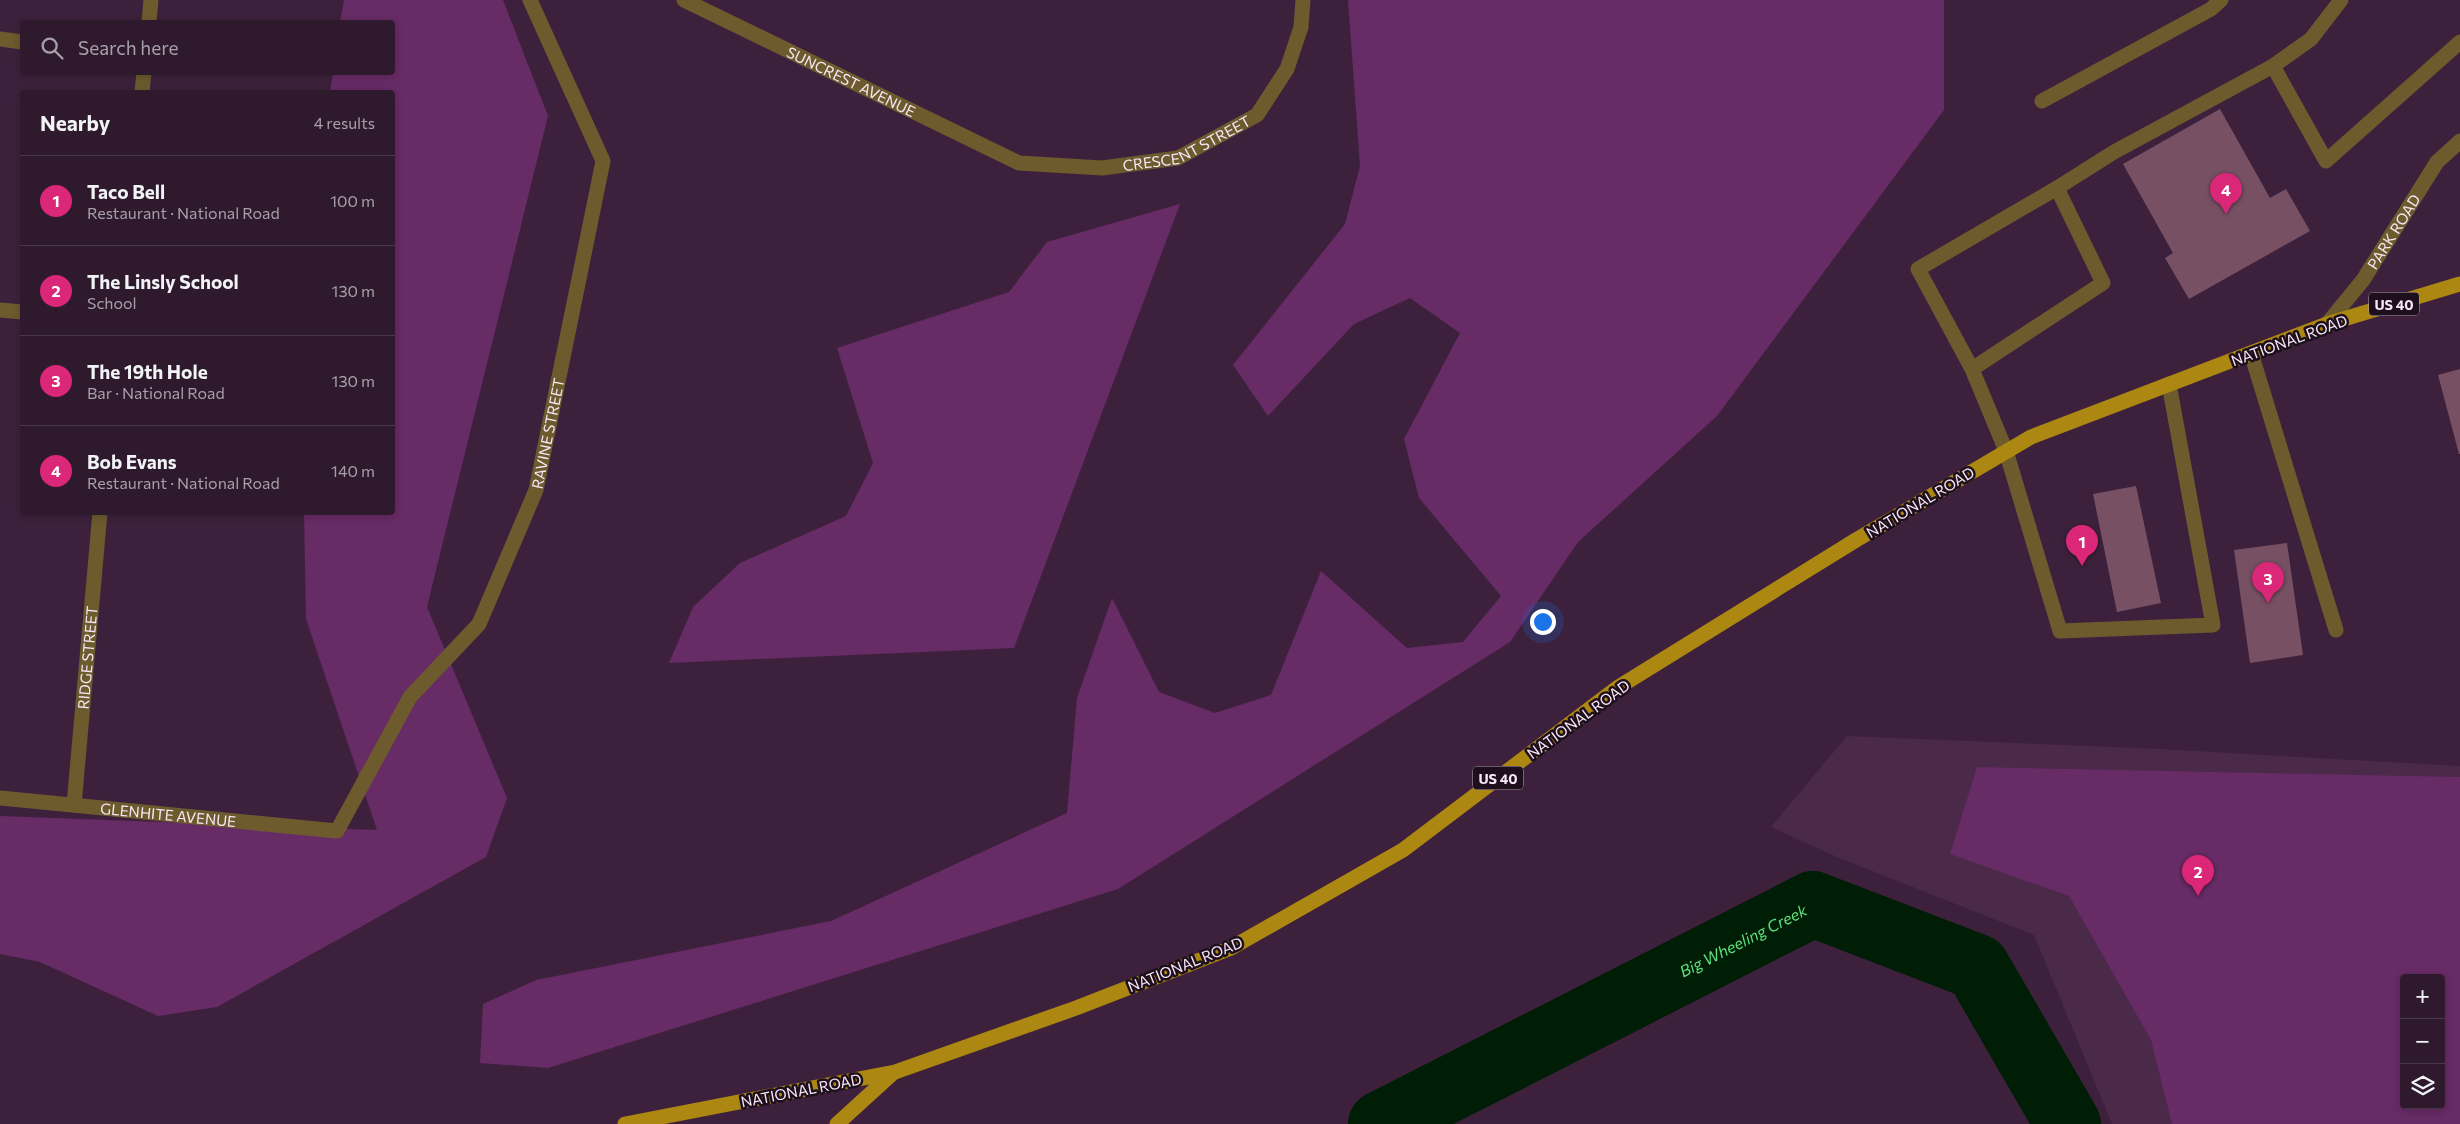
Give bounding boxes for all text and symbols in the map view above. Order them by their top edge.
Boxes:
search box [20,20,395,75]
icon: search [38,34,66,62]
text: Search here [78,36,178,59]
street label: SUNCREST AVENUE [784,42,919,120]
text: Nearby [40,110,110,135]
street label: CRESCENT STREET [1122,111,1254,174]
text: 4 results [314,113,375,132]
pin: 4 [2210,173,2242,214]
text: Taco Bell [87,180,165,203]
text: 1 [52,191,60,210]
text: 100 m [330,191,375,210]
street label: PARK ROAD [2363,191,2424,272]
text: Restaurant · National Road [87,203,280,222]
text: The Linsly School [87,270,239,293]
text: 2 [51,281,61,300]
text: 130 m [332,281,375,300]
road number: US 40 [2369,292,2419,316]
text: School [87,293,137,312]
street label: NATIONAL ROAD [2228,311,2350,369]
text: The 19th Hole [87,360,208,383]
text: 3 [51,371,61,390]
text: 130 m [332,371,375,390]
street label: RAVINE STREET [527,376,568,490]
text: Bar · National Road [87,383,225,402]
text: Bob Evans [87,450,177,473]
text: 4 [51,461,61,480]
text: 140 m [331,461,375,480]
street label: NATIONAL ROAD [1863,463,1977,541]
text: Restaurant · National Road [87,473,280,492]
pin: 1 [2066,525,2098,566]
pin: 3 [2252,562,2284,603]
street label: RIDGE STREET [74,605,101,710]
your location [1530,609,1556,635]
street label: NATIONAL ROAD [1523,676,1633,762]
road number: US 40 [1473,766,1523,790]
street label: GLENHITE AVENUE [99,799,237,830]
pin: 2 [2182,855,2214,896]
water label: Big Wheeling Creek [1676,899,1810,980]
street label: NATIONAL ROAD [1125,933,1245,995]
map controls [2400,974,2445,1109]
button: + [2400,974,2445,1019]
button: − [2400,1019,2445,1064]
button: layers [2400,1064,2445,1109]
street label: NATIONAL ROAD [739,1069,863,1111]

